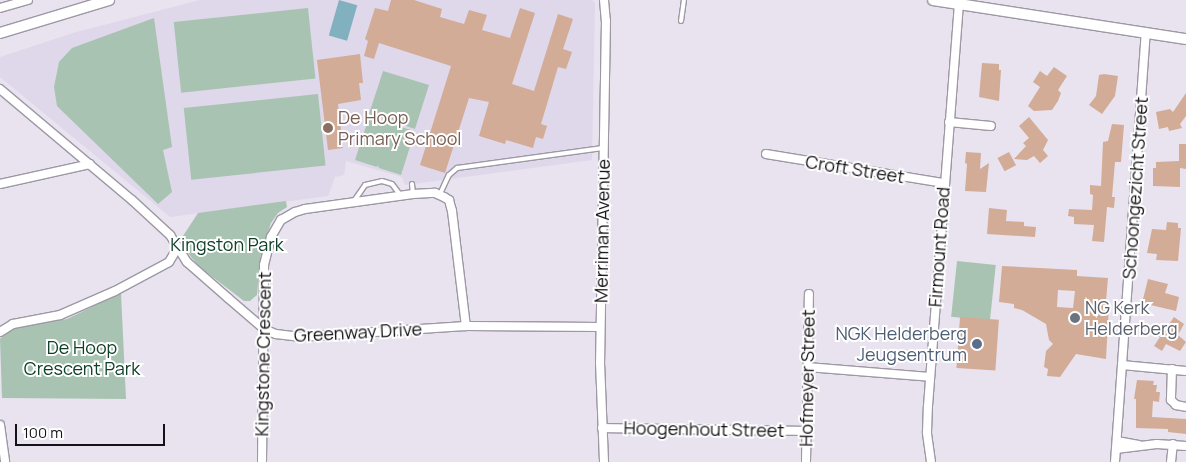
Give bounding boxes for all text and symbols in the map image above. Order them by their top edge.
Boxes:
street label: Schoongezicht Street [1118,96,1152,280]
place label: De Hoop Primary School [338,107,462,150]
marker: De Hoop Primary School [322,122,334,134]
street label: Croft Street [804,151,906,187]
street label: Merriman Avenue [590,159,614,303]
street label: Firmount Road [924,186,954,308]
park label: Kingston Park [170,233,284,255]
street label: Kingstone Crescent [251,271,275,437]
place label: NG Kerk Helderberg [1085,297,1178,340]
street label: Hofmeyer Street [795,309,819,447]
marker: NG Kerk Helderberg [1069,312,1081,324]
street label: Greenway Drive [293,318,423,346]
place label: NGK Helderberg Jeugsentrum [835,323,967,366]
park label: De Hoop Crescent Park [24,337,140,379]
marker: NGK Helderberg Jeugsentrum [971,338,983,350]
scale bar [18,414,168,446]
street label: Hoogenhout Street [623,417,785,441]
text: 100 m [23,422,63,443]

